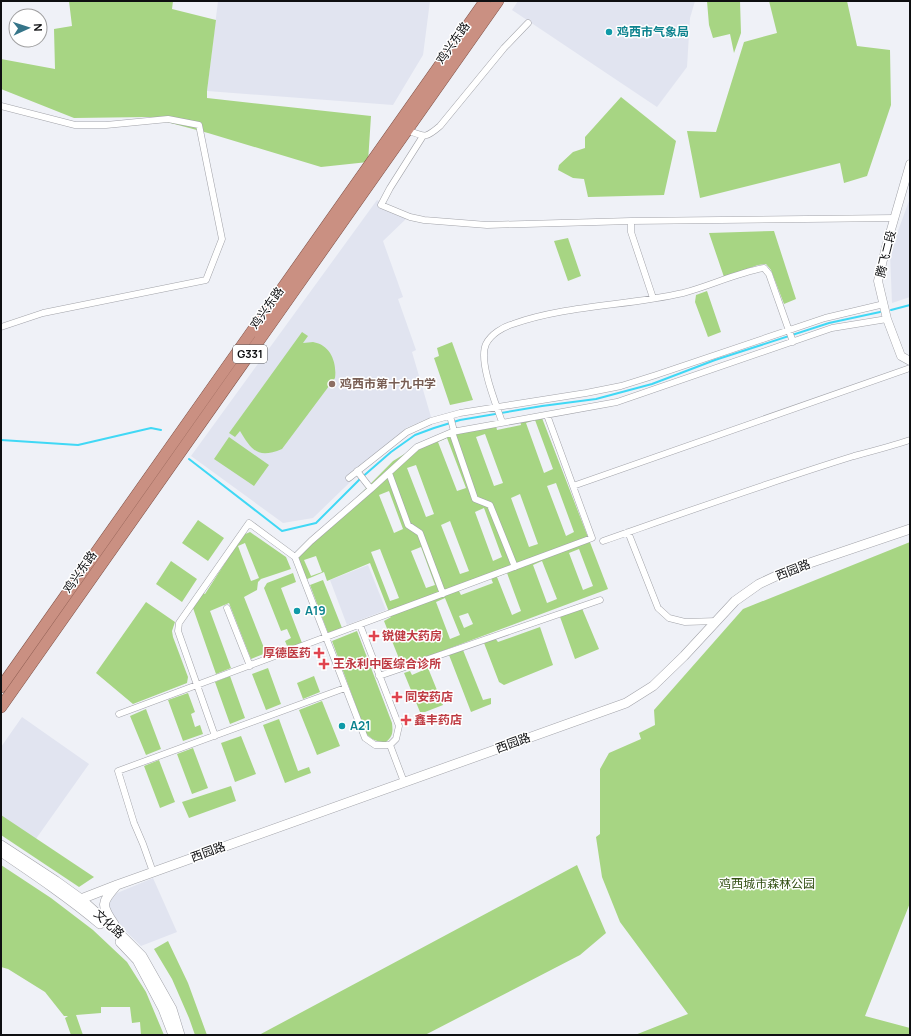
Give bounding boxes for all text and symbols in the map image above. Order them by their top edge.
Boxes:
north arrow [8,8,48,48]
street label: 鸡兴东路 [432,18,473,67]
text: N [31,23,46,32]
place label: 鸡西市气象局 [616,23,689,40]
marker: 鸡西市气象局 [604,27,614,37]
street label: 腾飞二段 [871,229,900,279]
street label: 鸡兴东路 [246,283,287,332]
road number: G331 [233,345,267,363]
place label: 鸡西市第十九中学 [339,375,436,392]
marker: 鸡西市第十九中学 [327,379,337,389]
street label: 鸡兴东路 [59,547,100,596]
street label: 西园路 [773,555,813,584]
place label: A19 [305,602,326,619]
marker: A19 [292,606,302,616]
place label: 锐健大药房 [382,627,442,644]
marker: 锐健大药房 [369,631,379,641]
place label: 厚德医药 [263,644,311,661]
marker: 厚德医药 [314,648,324,658]
place label: 王永利中医综合诊所 [333,655,441,672]
marker: 王永利中医综合诊所 [318,658,330,670]
place label: 同安药店 [405,688,453,705]
marker: 同安药店 [392,692,402,702]
place label: 鑫丰药店 [414,711,462,728]
marker: 鑫丰药店 [401,715,411,725]
place label: A21 [350,717,370,734]
marker: A21 [337,721,347,731]
street label: 西园路 [493,728,533,757]
street label: 西园路 [188,837,228,866]
park label: 鸡西城市森林公园 [719,875,815,892]
street label: 文化路 [90,905,128,942]

